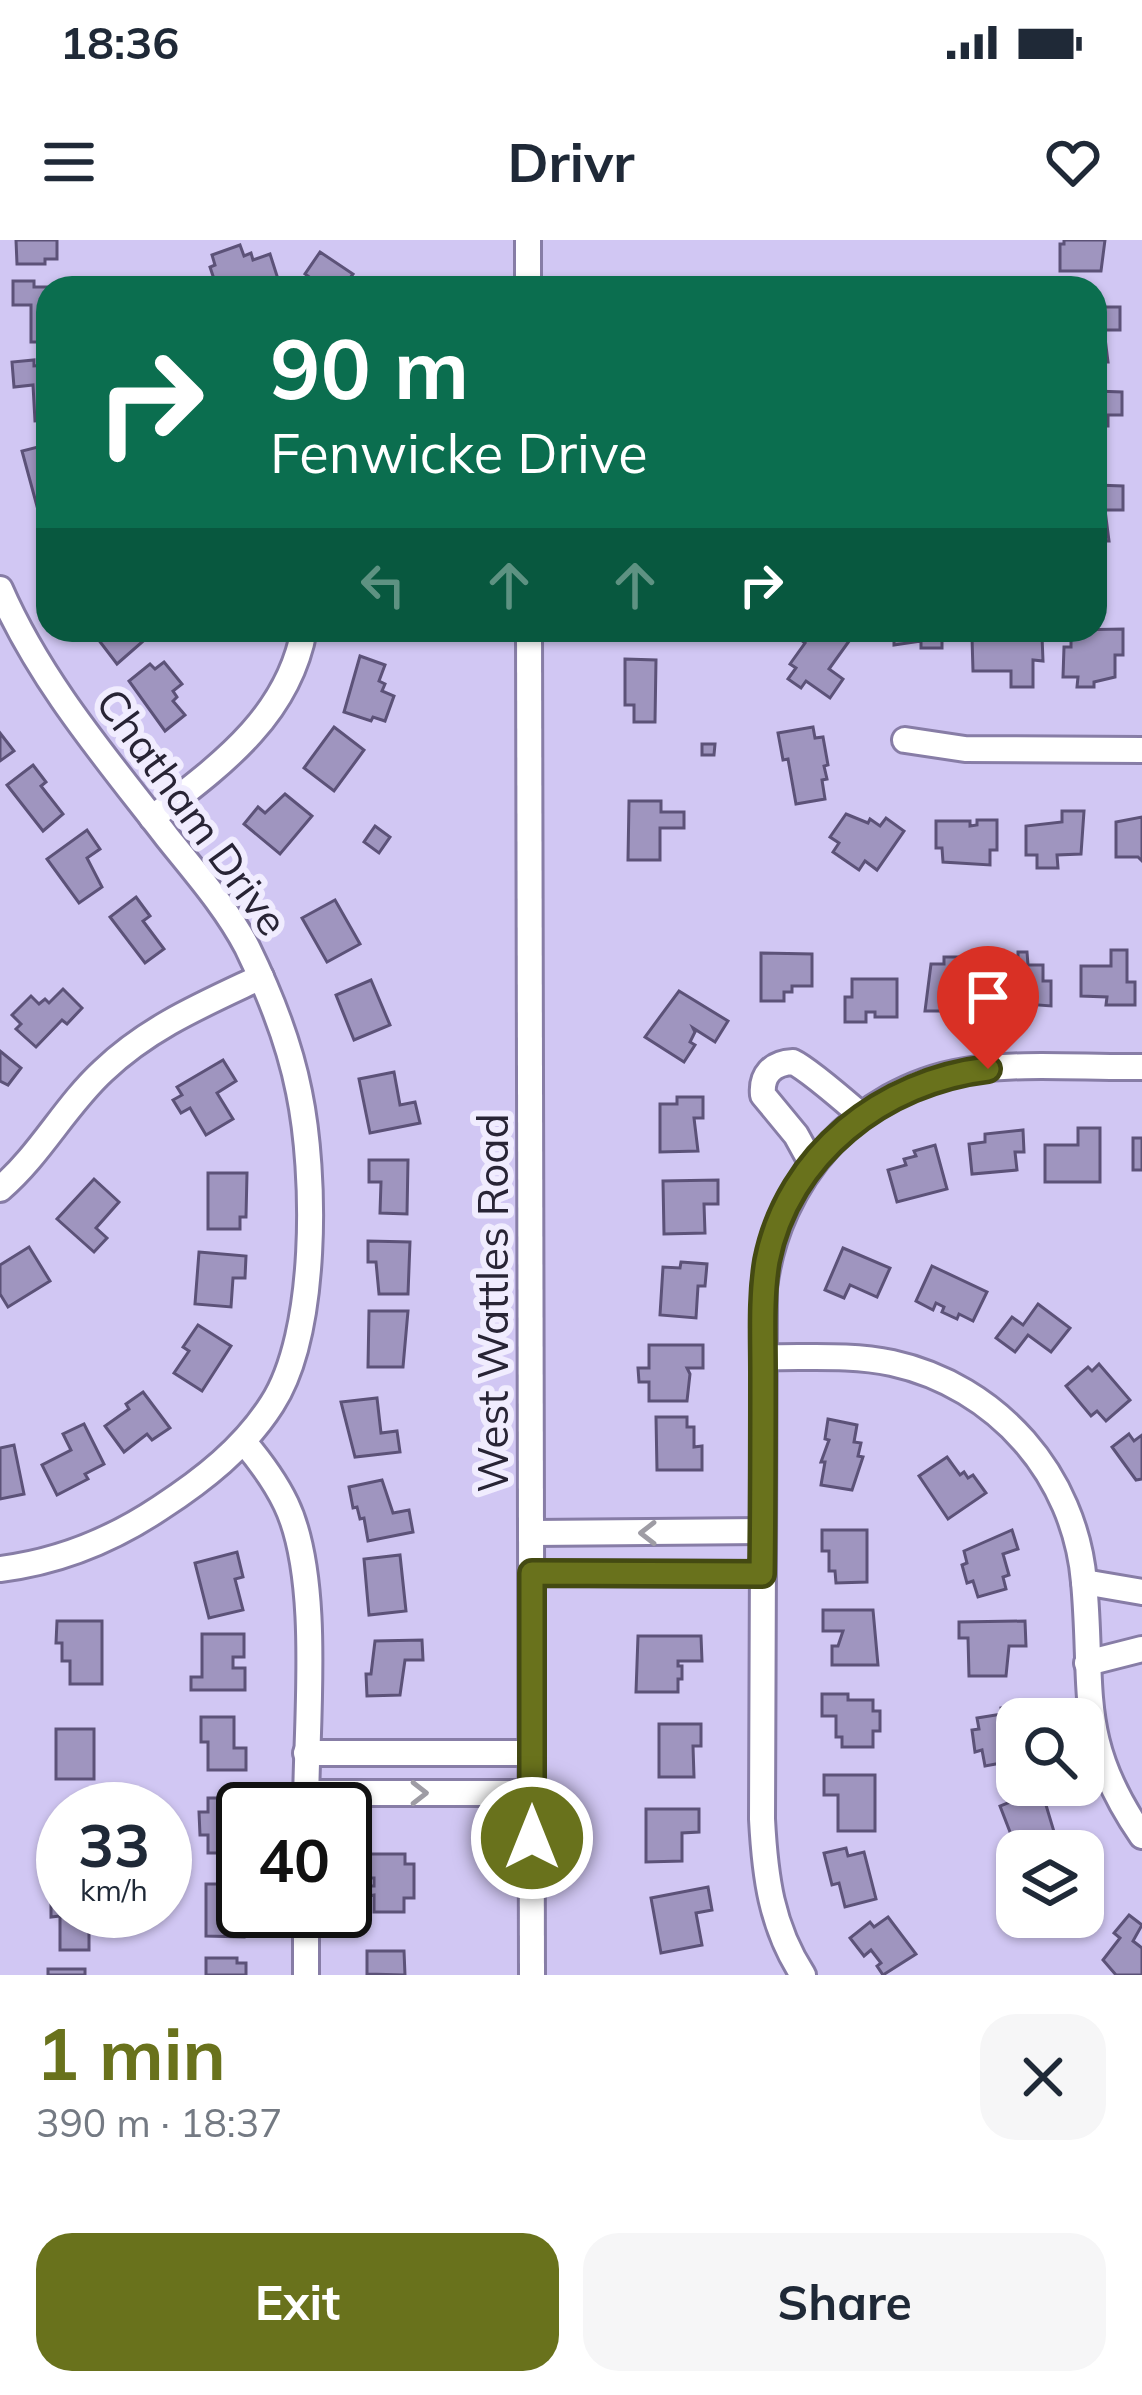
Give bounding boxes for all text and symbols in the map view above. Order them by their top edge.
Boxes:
text: 18:36 [60,14,179,70]
text: Drivr [507,128,635,196]
icon: menu [36,129,102,195]
icon: heart [1040,129,1106,195]
text: 90 m [270,315,469,420]
icon: right [72,324,228,480]
text: Fenwicke Drive [270,419,648,487]
icon: left [350,552,416,618]
icon: ahead [476,552,542,618]
icon: ahead [602,552,668,618]
icon: right [728,552,794,618]
street label: Chatham Drive [85,678,300,946]
pin [937,946,1039,1069]
icon: arrive [955,964,1021,1030]
street label: West Wattles Road [466,1113,519,1493]
one-way arrow [638,1520,656,1546]
map controls [996,1698,1104,1938]
button: search [996,1698,1104,1806]
position arrow [469,1775,595,1901]
one-way arrow [411,1780,429,1806]
speed limit sign: 40 [216,1782,372,1938]
text: 33 [78,1807,150,1882]
button: layers [996,1830,1104,1938]
text: km/h [80,1871,148,1909]
text: 1 min [36,2008,226,2098]
button: close [980,2014,1106,2140]
text: 390 m · 18:37 [36,2098,282,2147]
button: Exit [36,2233,559,2371]
button: Share [583,2233,1106,2371]

